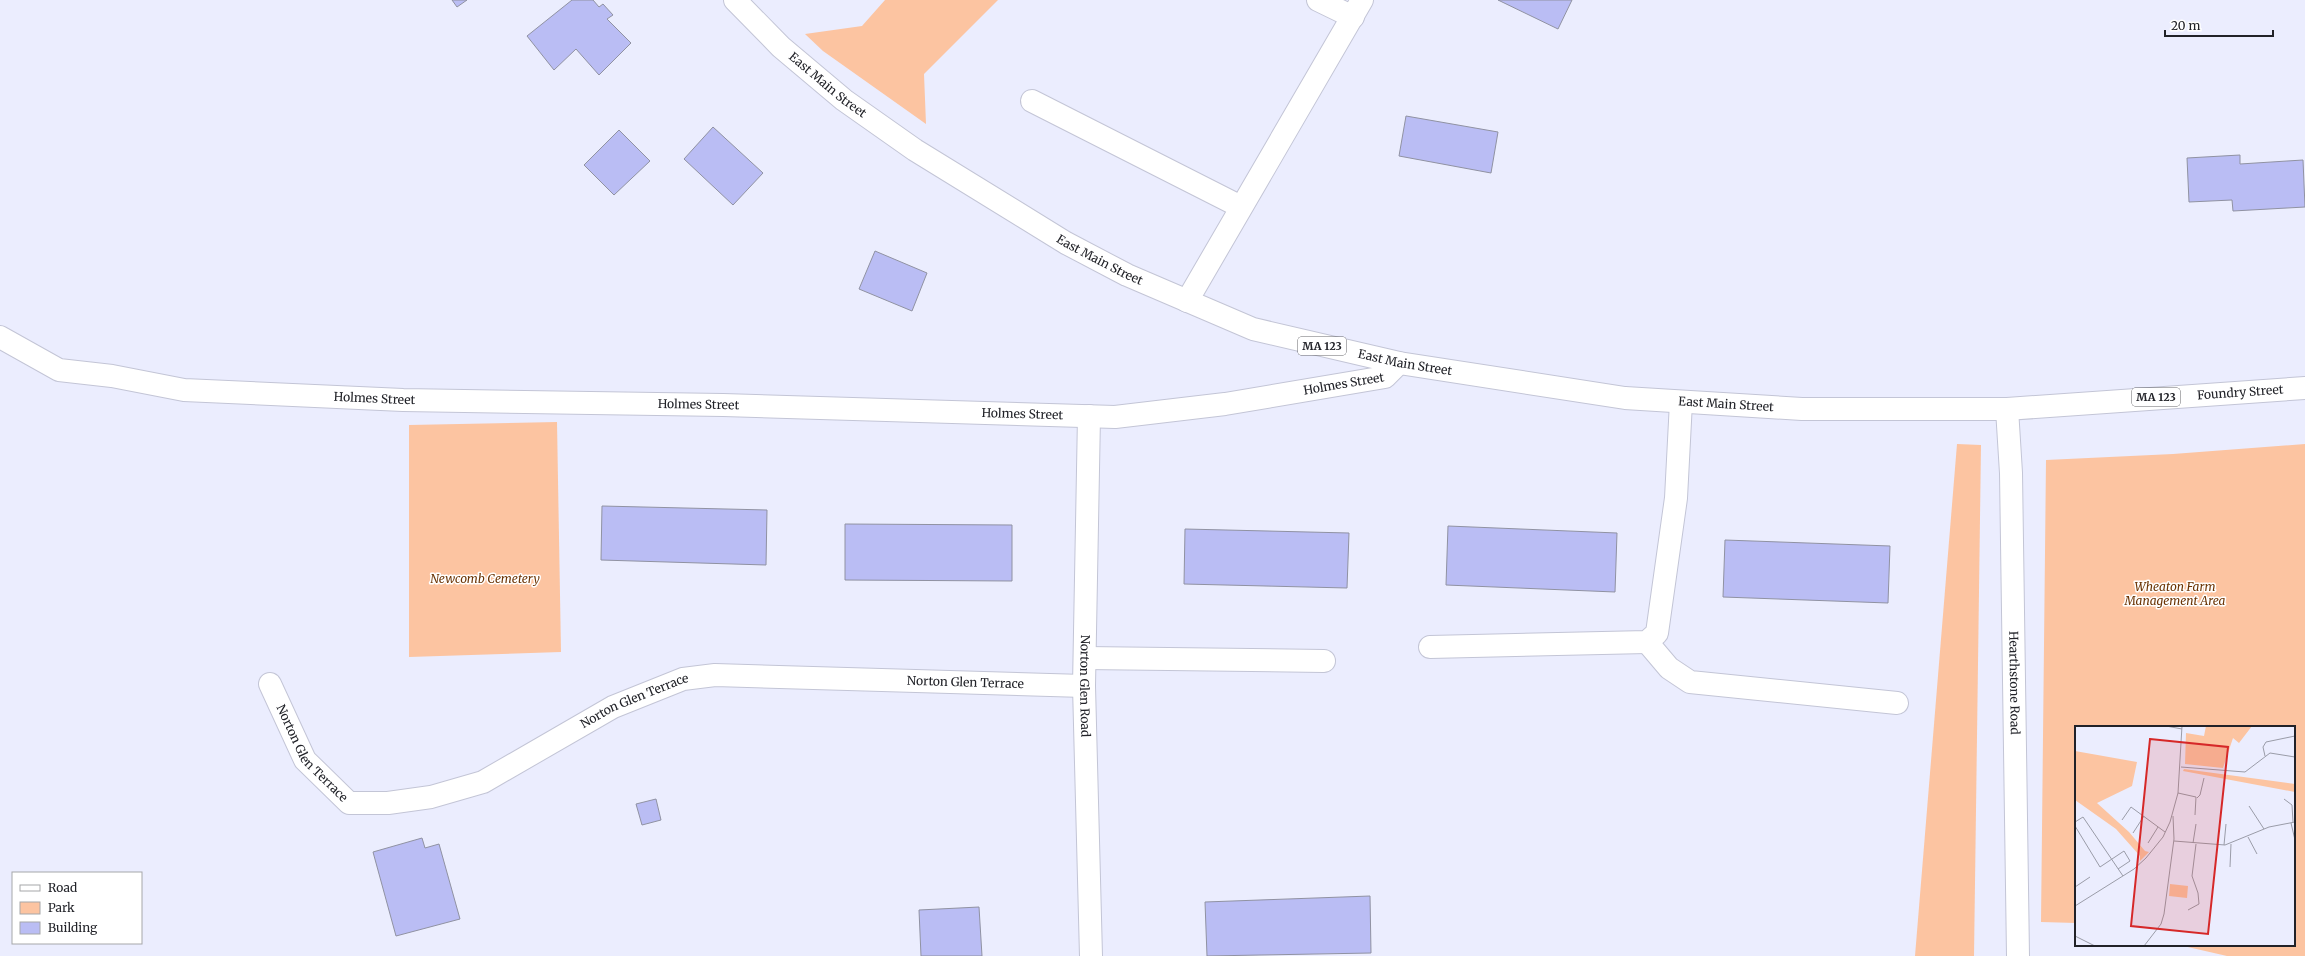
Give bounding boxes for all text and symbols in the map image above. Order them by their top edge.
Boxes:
scale bar [2165,12,2273,38]
text: 20 m [2171,18,2200,33]
street label: East Main Street [786,49,870,121]
street label: East Main Street [1054,231,1146,288]
road number: MA 123 [1298,337,1346,355]
street label: East Main Street [1357,346,1453,378]
street label: Holmes Street [1302,369,1385,398]
street label: Foundry Street [2197,382,2284,403]
road number: MA 123 [2132,388,2180,406]
street label: Holmes Street [333,389,416,407]
street label: East Main Street [1678,393,1774,414]
street label: Holmes Street [658,396,740,413]
street label: Holmes Street [981,405,1064,422]
park label: Newcomb Cemetery [430,571,540,586]
park label: Wheaton Farm Management Area [2124,579,2226,608]
street label: Hearthstone Road [2006,631,2023,735]
street label: Norton Glen Road [1077,635,1093,737]
street label: Norton Glen Terrace [578,670,689,731]
street label: Norton Glen Terrace [907,673,1024,691]
street label: Norton Glen Terrace [273,702,351,805]
inset map [2075,726,2295,946]
legend [12,872,142,944]
text: Road [48,880,77,895]
text: Park [48,900,75,915]
text: Building [48,920,98,935]

